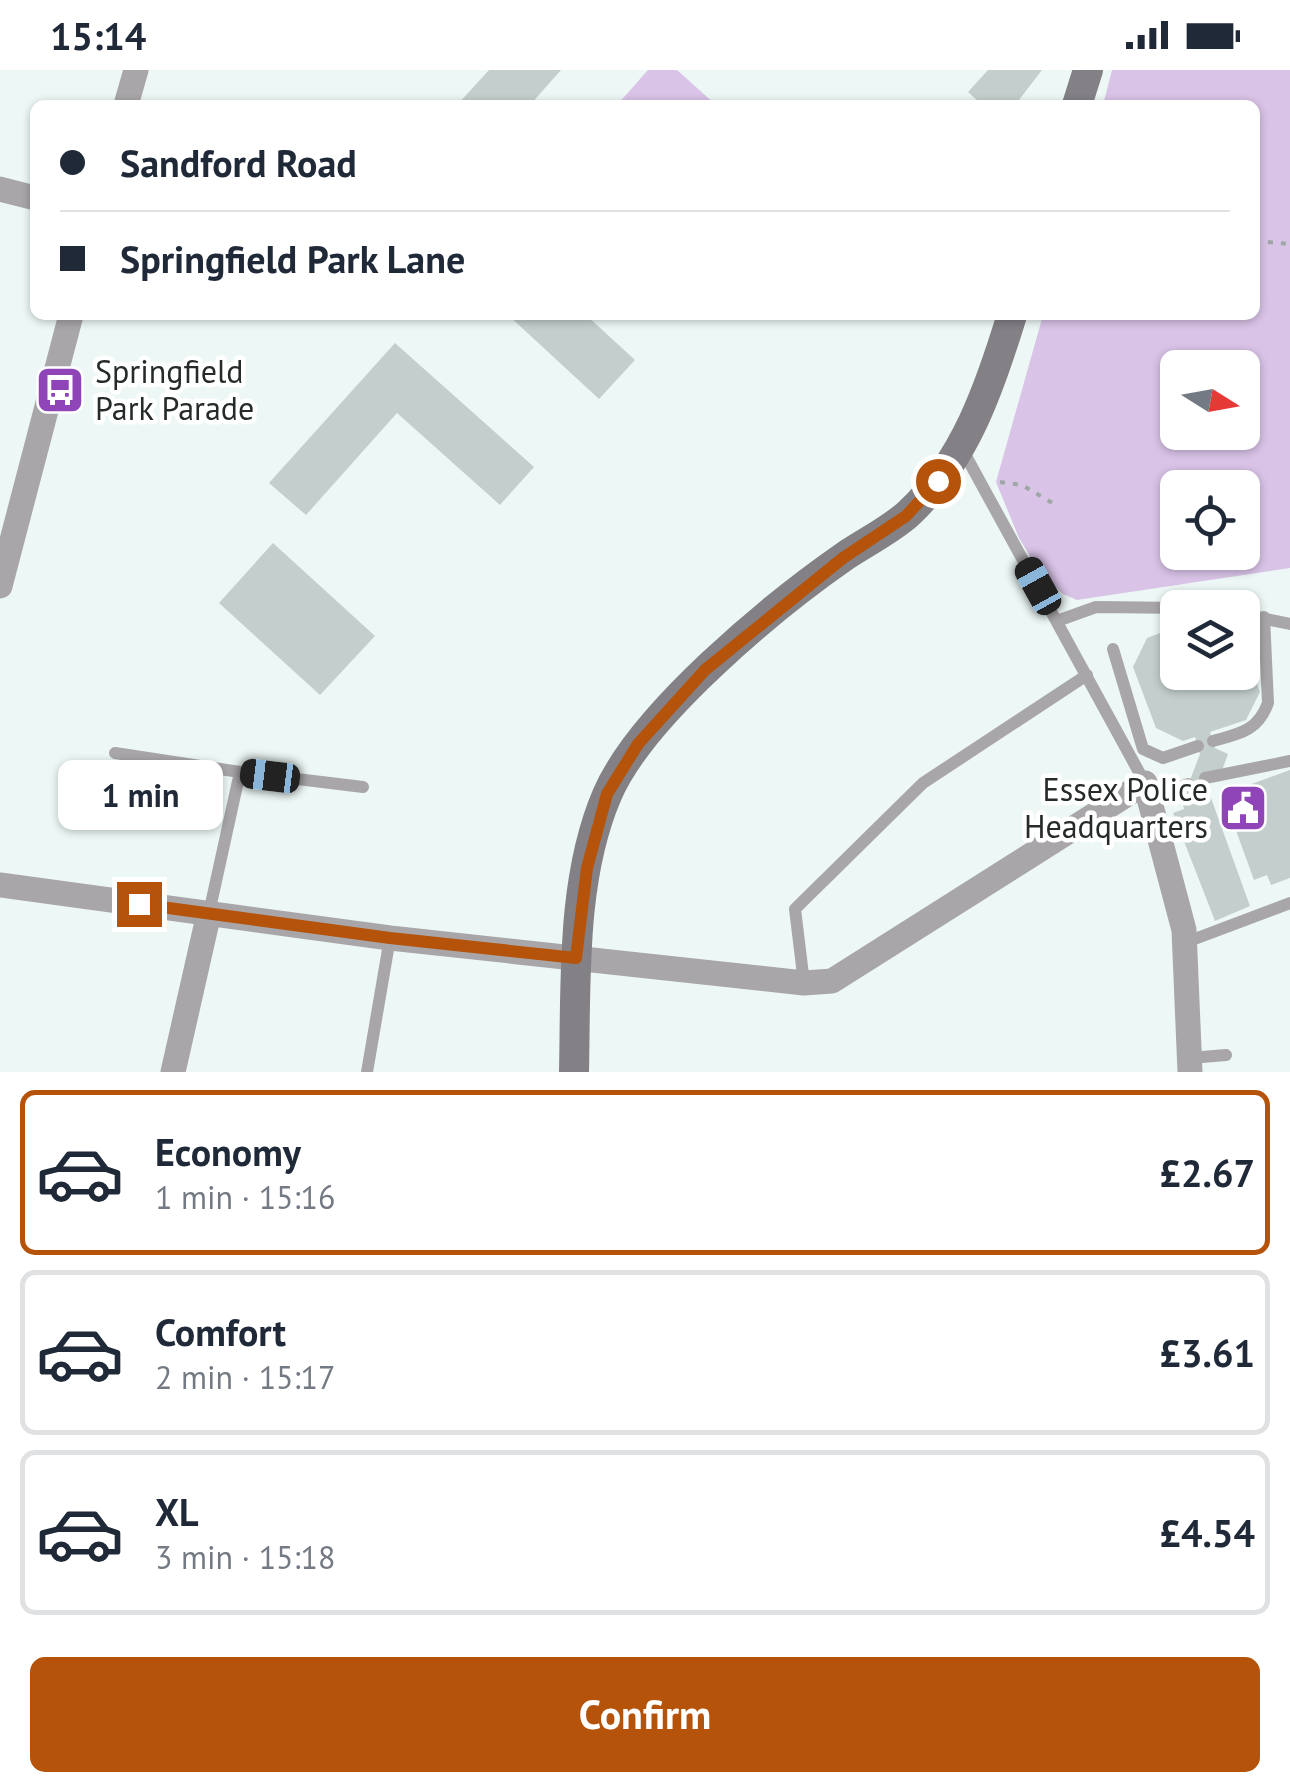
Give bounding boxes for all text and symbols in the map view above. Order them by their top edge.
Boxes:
text: 15:14 [50,11,146,60]
text: Sandford Road [120,138,357,187]
text: Springfield Park Lane [120,234,465,283]
place label: Springfield Park Parade [95,350,254,429]
north arrow [1160,350,1260,450]
map controls [1160,350,1260,690]
bus stop icon: Springfield Park Parade [34,364,86,416]
route start [916,459,961,504]
button: locate [1160,470,1260,570]
car [1010,552,1066,620]
button: layers [1160,590,1260,690]
car [238,757,302,795]
callout: 1 min [56,759,222,829]
place label: Essex Police Headquarters [1024,768,1208,847]
text: 1 min [101,774,180,816]
public building icon: Essex Police Headquarters [1217,782,1269,834]
route end [117,882,162,927]
text: Economy [155,1127,301,1176]
icon: car [35,1128,125,1218]
text: £2.67 [1159,1148,1255,1197]
text: 1 min · 15:16 [155,1176,335,1218]
text: Comfort [155,1307,286,1356]
icon: car [35,1308,125,1398]
text: £3.61 [1159,1328,1255,1377]
text: 2 min · 15:17 [155,1356,335,1398]
text: XL [155,1487,199,1536]
icon: car [35,1488,125,1578]
text: £4.54 [1159,1508,1255,1557]
text: 3 min · 15:18 [155,1536,335,1578]
button: Confirm [30,1657,1260,1772]

